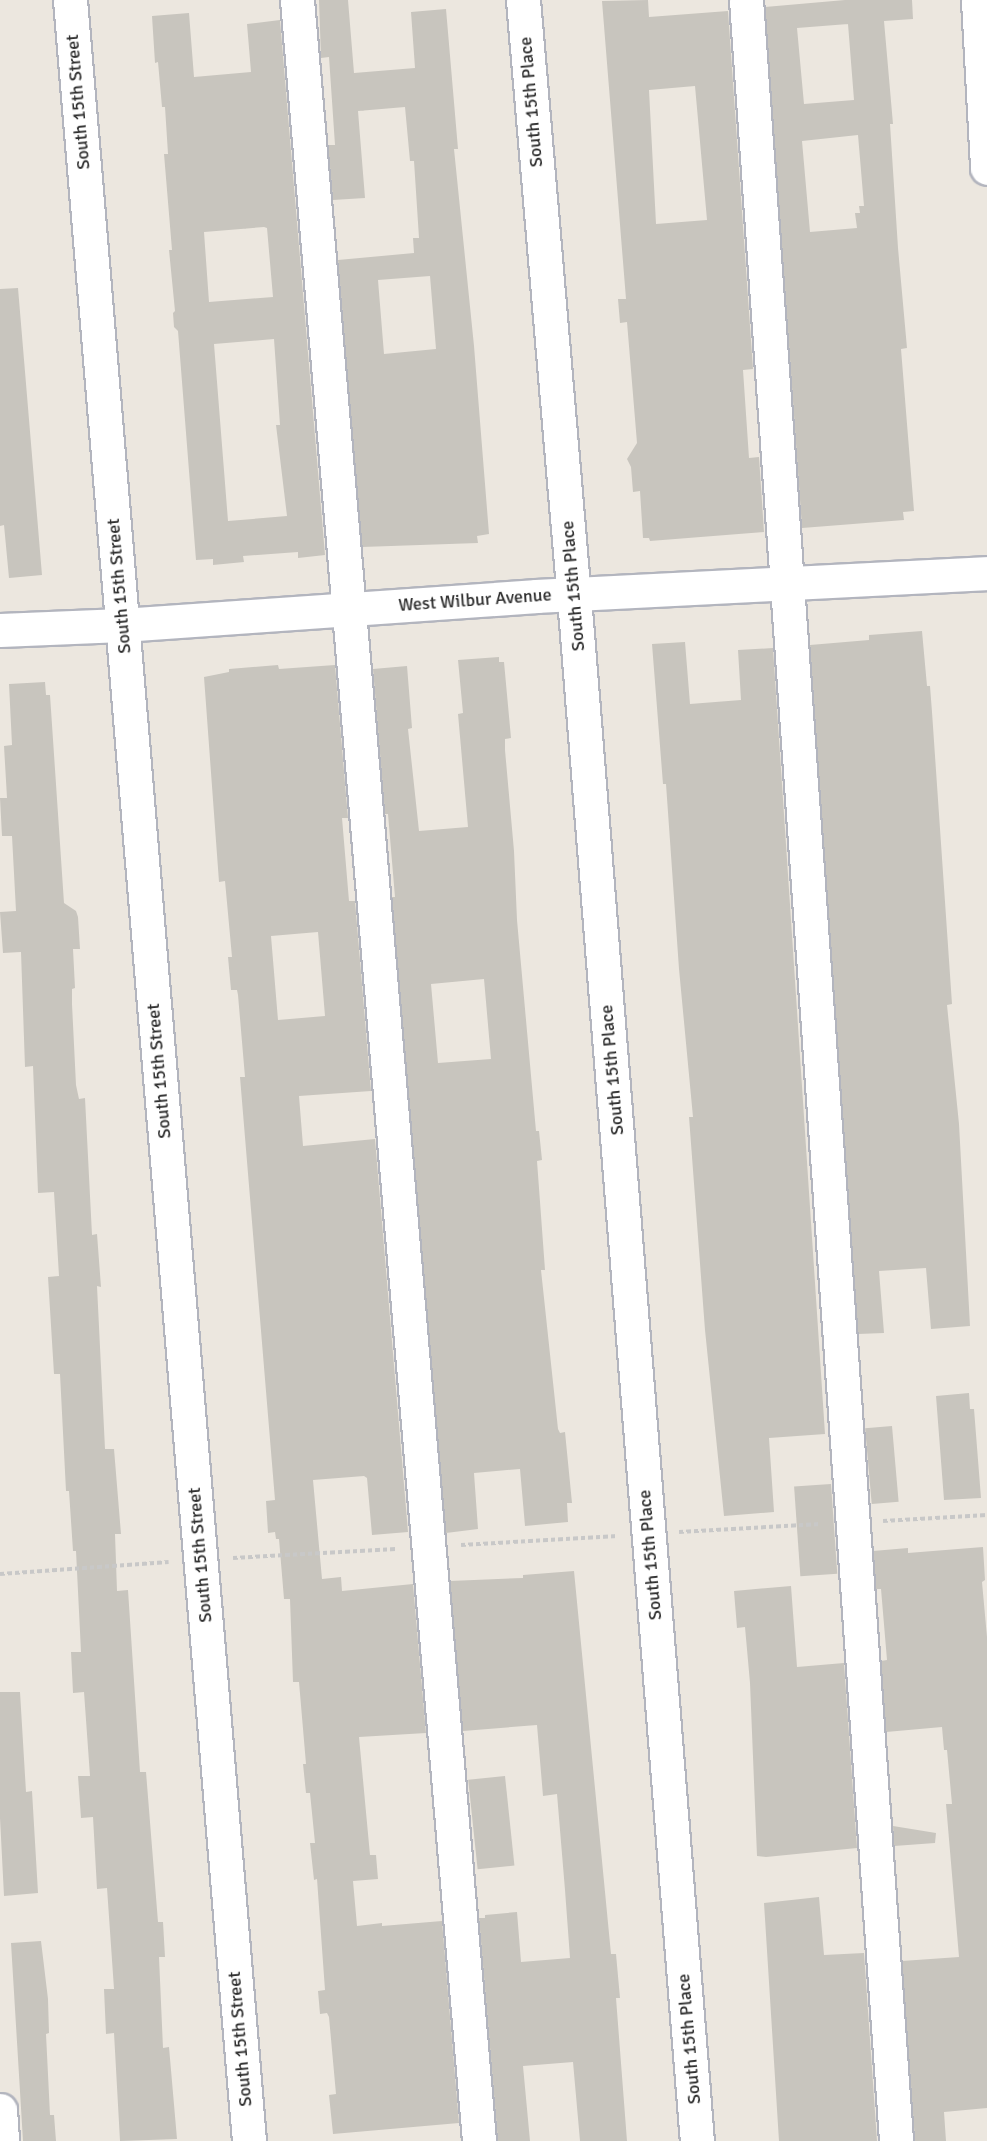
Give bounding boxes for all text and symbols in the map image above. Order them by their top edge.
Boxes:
street label: South 15th Street [61,33,95,171]
street label: South 15th Place [515,36,547,168]
street label: South 15th Street [102,517,136,655]
street label: South 15th Place [557,520,589,652]
street label: West Wilbur Avenue [398,584,552,616]
street label: South 15th Street [142,1002,176,1140]
street label: South 15th Place [596,1004,628,1136]
street label: South 15th Street [183,1486,217,1624]
street label: South 15th Place [634,1489,666,1621]
street label: South 15th Street [223,1970,257,2108]
street label: South 15th Place [673,1973,705,2105]

